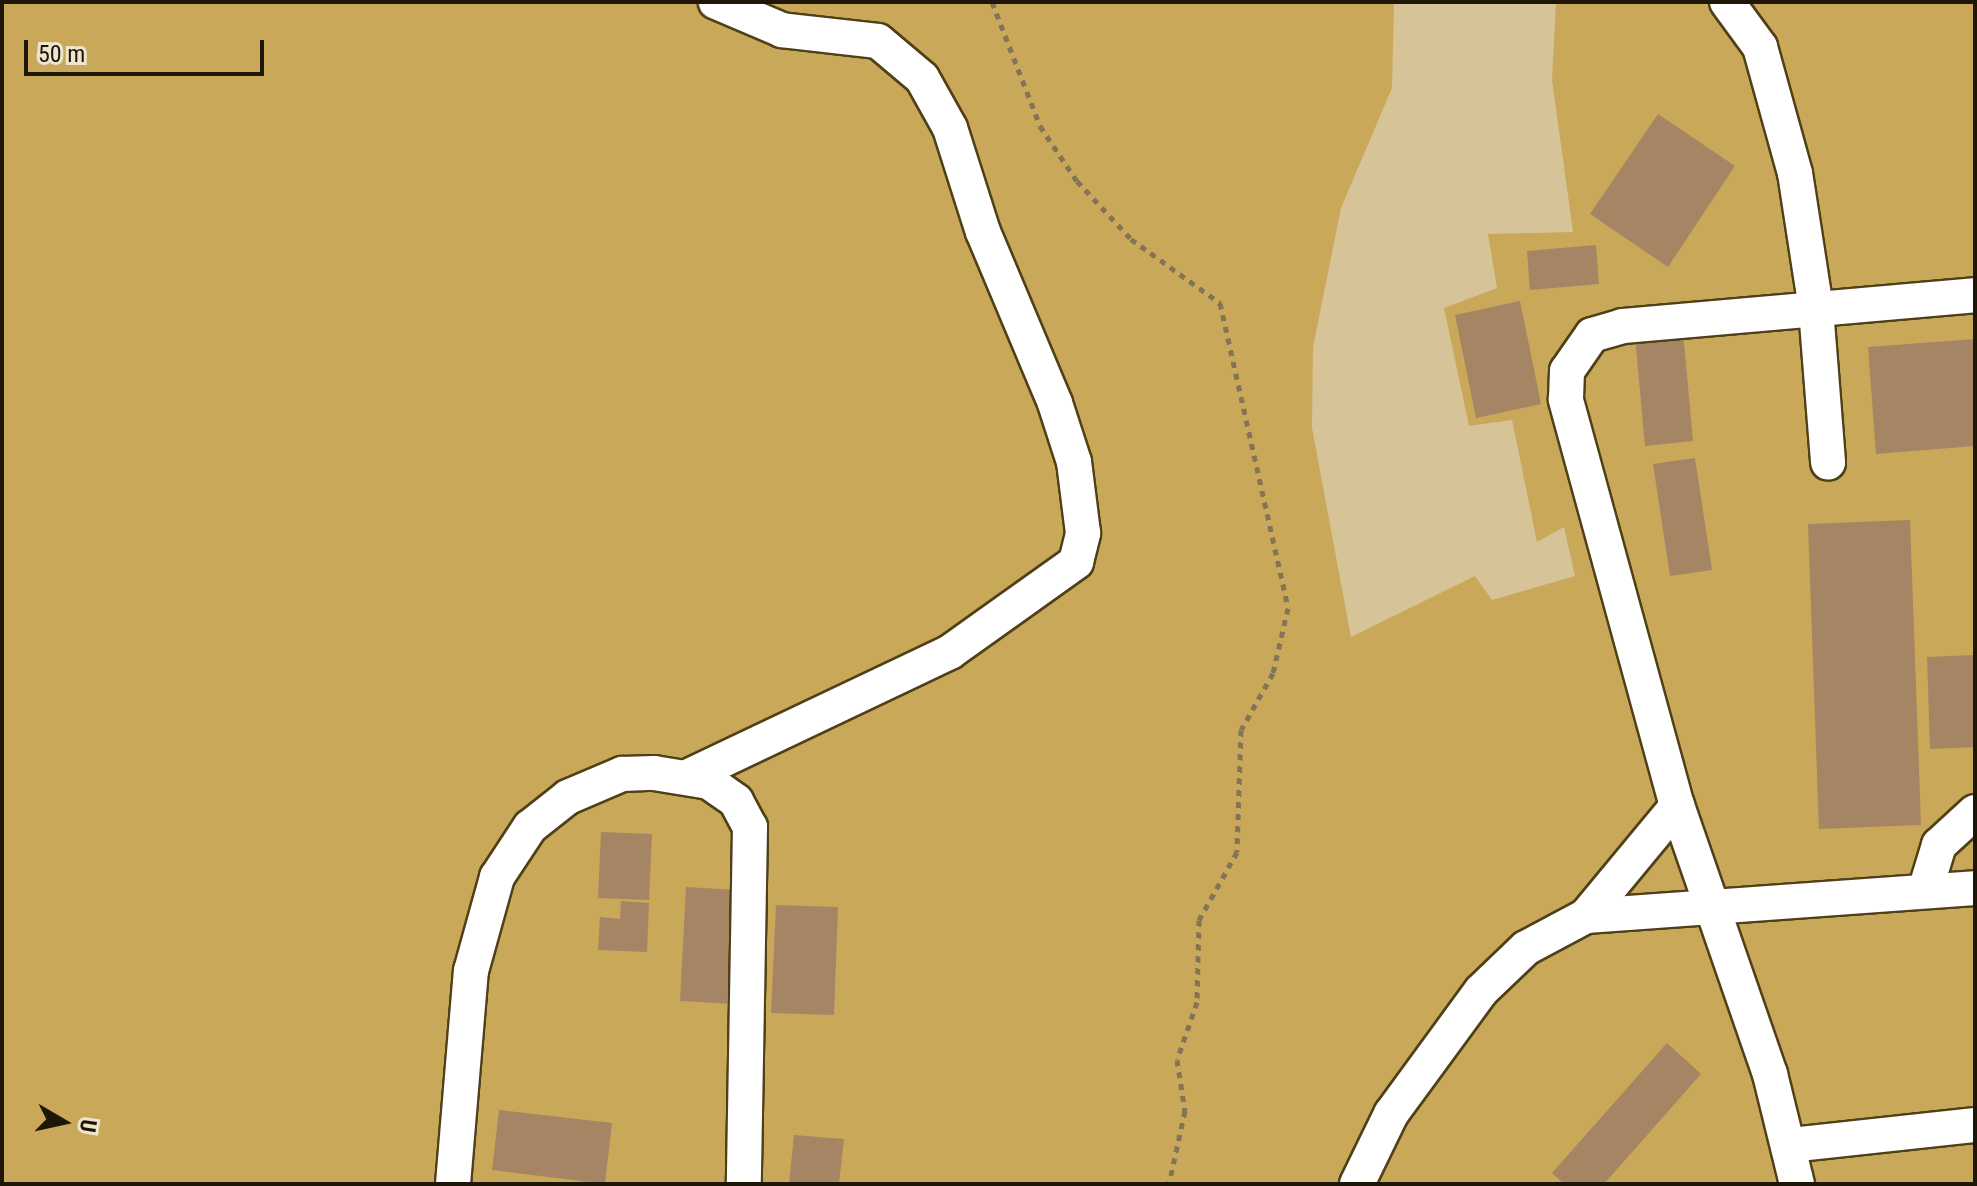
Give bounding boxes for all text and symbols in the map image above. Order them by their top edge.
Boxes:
scale bar [28,24,268,74]
text: 50 m [38,40,85,68]
north arrow [24,1082,104,1162]
text: U [75,1118,102,1134]

